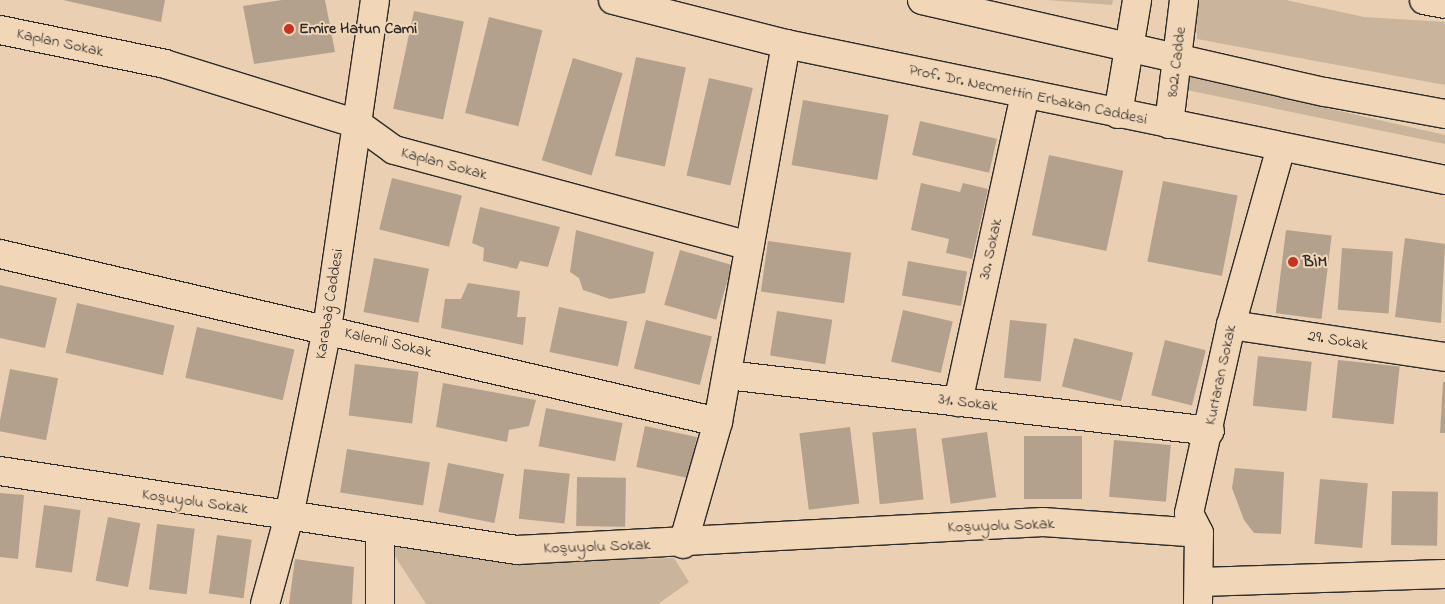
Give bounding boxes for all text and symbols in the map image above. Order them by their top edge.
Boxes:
place label: Emire Hatun Cami [299,19,417,39]
marker: Emire Hatun Cami [283,23,295,35]
street label: Kaplan Sokak [15,24,105,62]
street label: 802. Cadde [1163,26,1191,98]
street label: Prof. Dr. Necmettin Erbakan Caddesi [907,60,1149,130]
street label: Kaplan Sokak [399,143,489,185]
street label: 30. Sokak [975,217,1007,281]
street label: Karabağ Caddesi [312,247,348,361]
place label: BİM [1303,252,1327,272]
marker: BİM [1287,256,1299,268]
street label: Kurtaran Sokak [1201,323,1241,427]
street label: Kalemli Sokak [342,324,434,362]
street label: 29. Sokak [1306,327,1370,355]
street label: 31. Sokak [937,390,999,416]
street label: Koşuyolu Sokak [141,485,249,519]
street label: Koşuyolu Sokak [947,515,1055,537]
street label: Koşuyolu Sokak [543,536,651,558]

